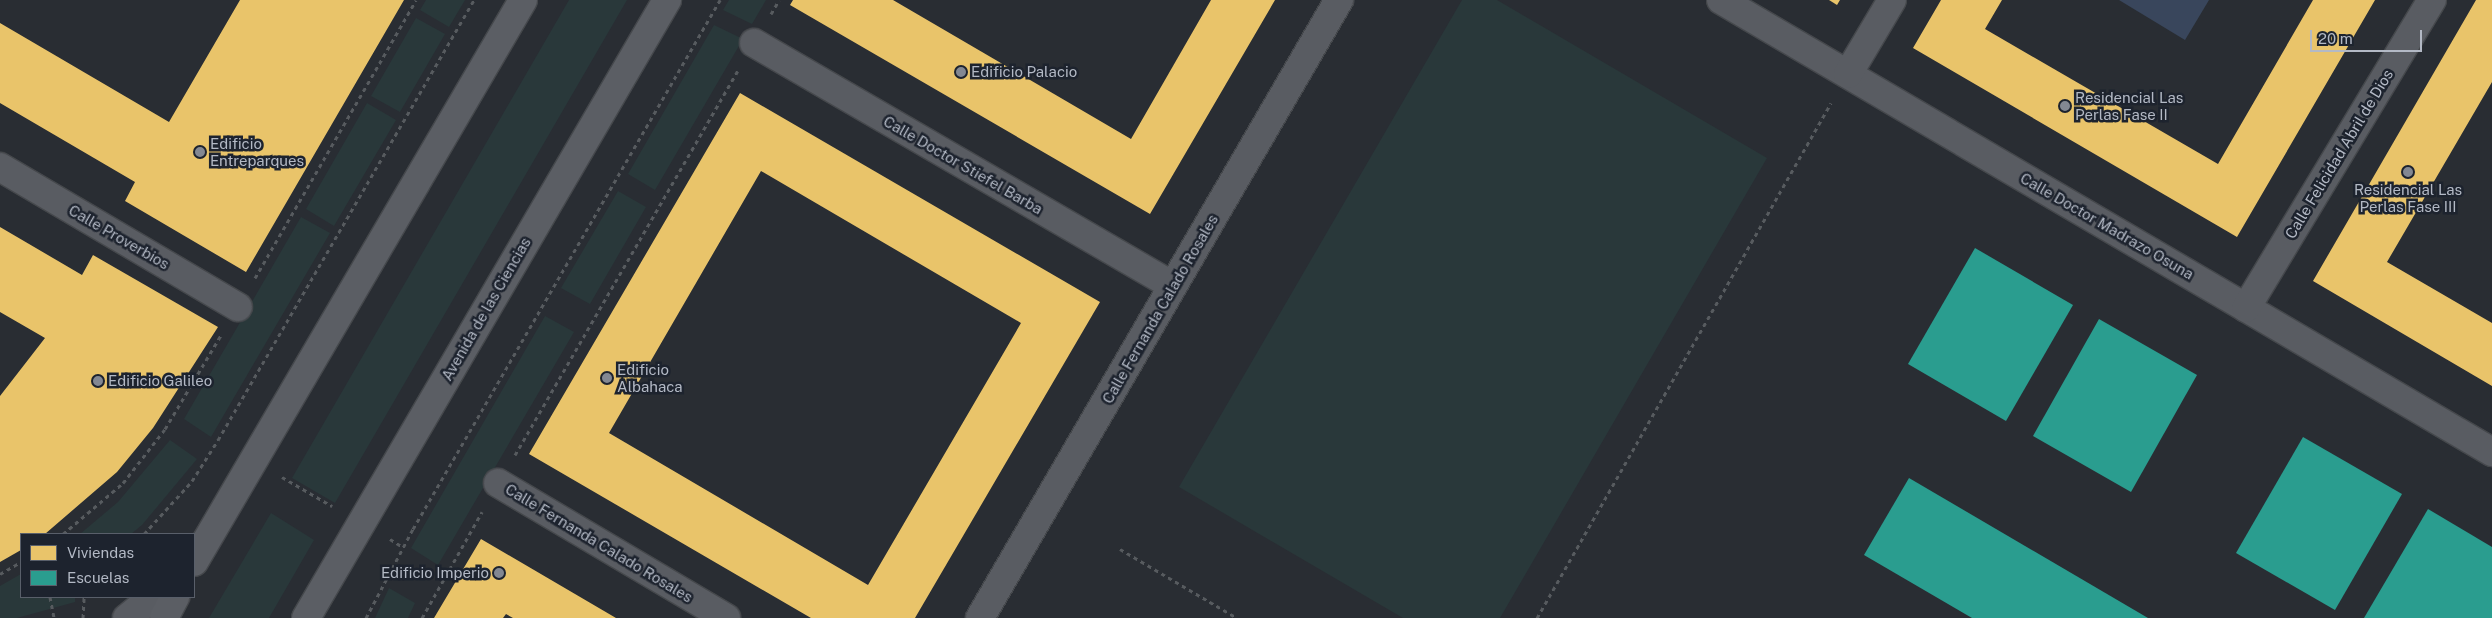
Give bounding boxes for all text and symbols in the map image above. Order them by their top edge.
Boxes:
scale bar [2312,20,2424,52]
text: 20 m [2318,30,2353,47]
place label: Edificio Palacio [971,63,1077,81]
marker: Edificio Palacio [955,66,967,78]
street label: Calle Felicidad Abril de Dios [2281,66,2397,242]
place label: Residencial Las Perlas Fase II [2075,88,2183,123]
marker: Residencial Las Perlas Fase II [2059,100,2071,112]
street label: Calle Doctor Stiefel Barba [880,112,1046,218]
place label: Edificio Entreparques [210,134,304,169]
marker: Edificio Entreparques [194,146,206,158]
marker: Residencial Las Perlas Fase III [2402,166,2414,178]
street label: Calle Doctor Madrazo Osuna [2017,169,2197,283]
place label: Residencial Las Perlas Fase III [2354,180,2462,215]
street label: Calle Proverbios [65,201,173,273]
street label: Calle Fernanda Calado Rosales [1098,211,1222,407]
street label: Avenida de las Ciencias [438,234,534,384]
place label: Edificio Albahaca [617,360,683,395]
place label: Edificio Galileo [108,372,212,390]
marker: Edificio Albahaca [601,372,613,384]
marker: Edificio Galileo [92,375,104,387]
street label: Calle Fernanda Calado Rosales [502,480,696,606]
legend [20,533,195,598]
text: Viviendas [67,544,134,561]
place label: Edificio Imperio [381,564,489,582]
marker: Edificio Imperio [493,567,505,579]
text: Escuelas [67,569,129,586]

